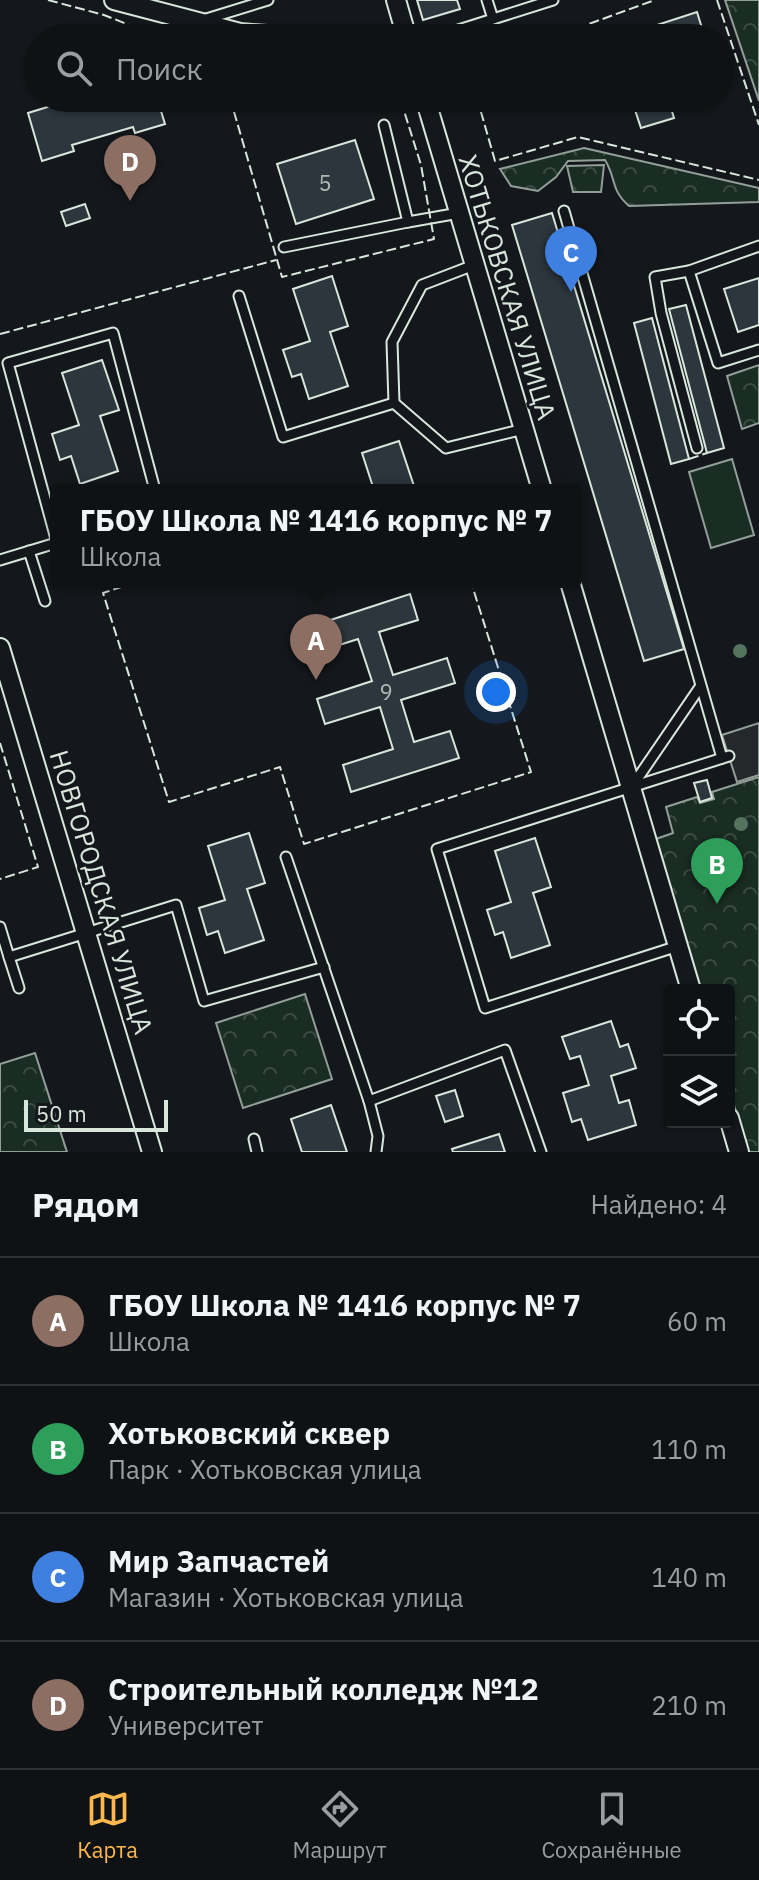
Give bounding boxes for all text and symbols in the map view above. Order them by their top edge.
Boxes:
search box [24,24,735,112]
icon: search [52,46,96,90]
text: Поиск [116,49,203,88]
pin: D [104,135,156,201]
street label: ХОТЬКОВСКАЯ УЛИЦА [451,150,565,424]
house number: 5 [318,168,332,197]
pin: C [545,226,597,292]
popup [50,484,582,588]
text: ГБОУ Школа № 1416 корпус № 7 [80,500,552,539]
text: Школа [80,539,161,573]
pin: A [290,614,342,680]
your location [476,672,516,712]
house number: 9 [379,677,393,706]
street label: НОВГОРОДСКАЯ УЛИЦА [43,746,161,1038]
pin: B [691,838,743,904]
map controls [663,984,735,1128]
button: locate [663,984,735,1056]
button: layers [663,1056,735,1128]
scale bar [24,1096,168,1132]
text: 50 m [36,1099,87,1128]
text: Рядом [32,1182,140,1226]
text: Найдено: 4 [590,1187,727,1221]
text: ГБОУ Школа № 1416 корпус № 7 [108,1285,581,1324]
text: A [49,1304,67,1338]
text: 60 m [667,1304,727,1338]
text: Школа [108,1324,190,1358]
text: Хотьковский сквер [108,1413,390,1452]
text: B [49,1432,67,1466]
text: 110 m [651,1432,727,1466]
text: Парк · Хотьковская улица [108,1452,422,1486]
text: Мир Запчастей [108,1541,329,1580]
text: C [50,1560,66,1594]
text: 140 m [651,1560,727,1594]
text: Магазин · Хотьковская улица [108,1580,464,1614]
text: Строительный колледж №12 [108,1669,539,1708]
text: D [49,1688,67,1722]
text: 210 m [651,1688,727,1722]
text: Университет [108,1708,263,1742]
tab: Карта [77,1787,138,1864]
tab: Маршрут [293,1787,387,1864]
tab: Сохранённые [541,1787,682,1864]

